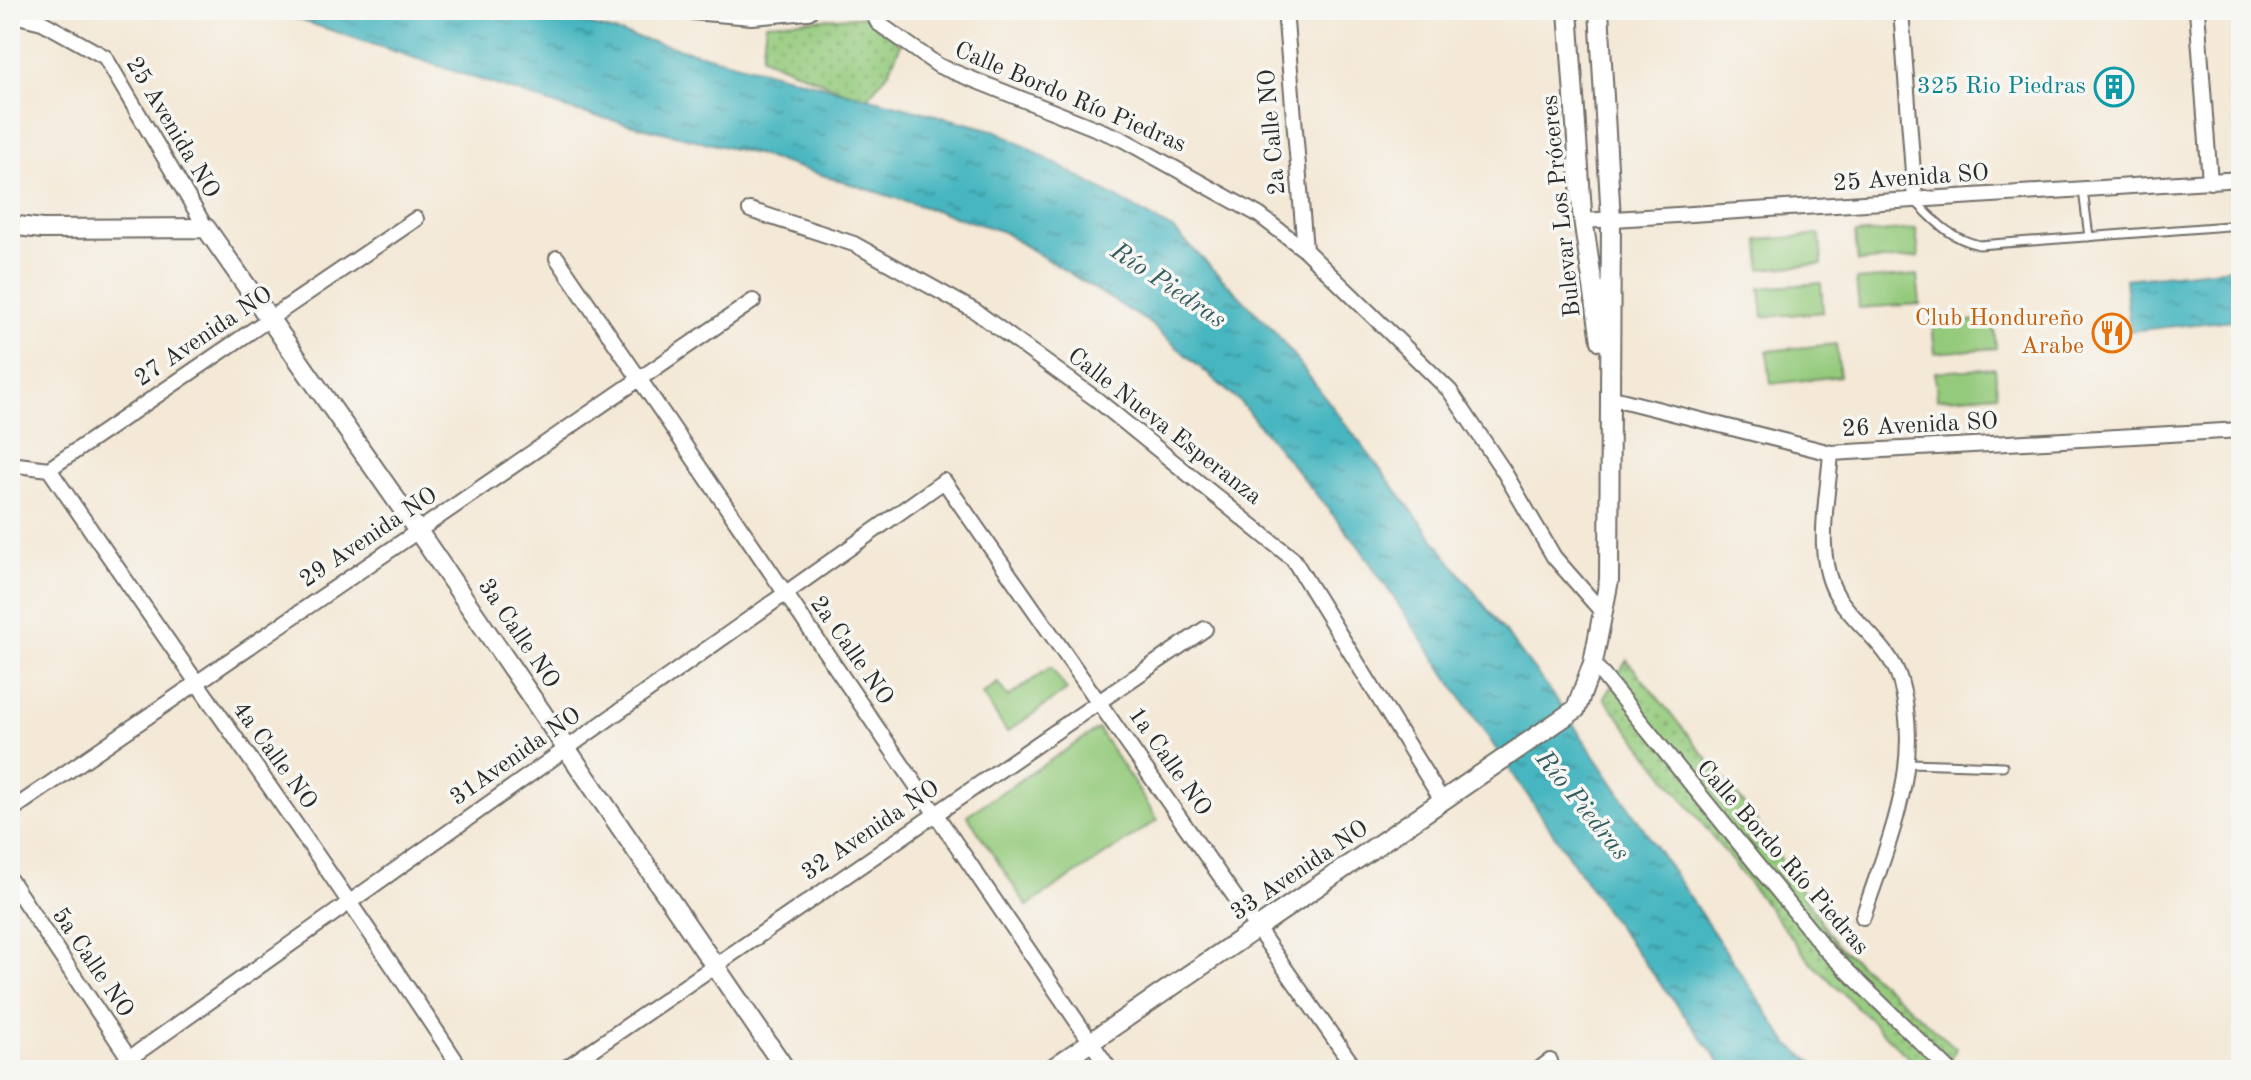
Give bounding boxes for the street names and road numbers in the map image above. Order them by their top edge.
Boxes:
street label: Calle Bordo Río Piedras [951,38,1189,158]
street label: 25 Avenida NO [121,53,223,203]
street label: 2a Calle NO [1256,68,1290,196]
street label: Bulevar Los Próceres [1538,94,1586,318]
street label: 25 Avenida SO [1832,162,1990,196]
street label: 27 Avenida NO [131,282,277,392]
street label: Calle Nueva Esperanza [1062,344,1266,510]
street label: 26 Avenida SO [1841,410,1999,442]
street label: 29 Avenida NO [296,483,442,593]
street label: 3a Calle NO [473,575,563,693]
street label: 2a Calle NO [805,592,897,710]
street label: 4a Calle NO [227,698,321,814]
street label: 31Avenida NO [446,703,586,811]
street label: 1a Calle NO [1123,703,1215,821]
street label: Calle Bordo Río Piedras [1691,756,1873,960]
street label: 32 Avenida NO [798,776,944,886]
street label: 33 Avenida NO [1227,816,1373,926]
street label: 5a Calle NO [47,904,137,1022]

